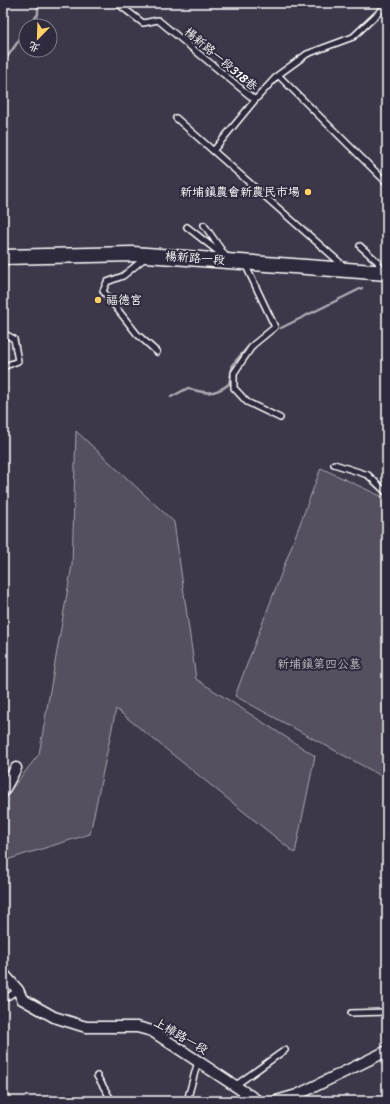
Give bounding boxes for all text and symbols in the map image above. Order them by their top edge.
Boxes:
north arrow [18,18,58,58]
street label: 楊新路一段318巷 [179,21,263,97]
text: 北 [26,36,43,58]
place label: 新埔鎮農會新農民市場 [180,181,300,203]
marker: 新埔鎮農會新農民市場 [303,187,313,197]
street label: 楊新路一段 [164,245,226,271]
place label: 福德宫 [106,289,142,311]
marker: 福德宫 [93,295,103,305]
park label: 新埔鎮第四公墓 [277,653,361,675]
street label: 上樟路一段 [150,1011,212,1061]

